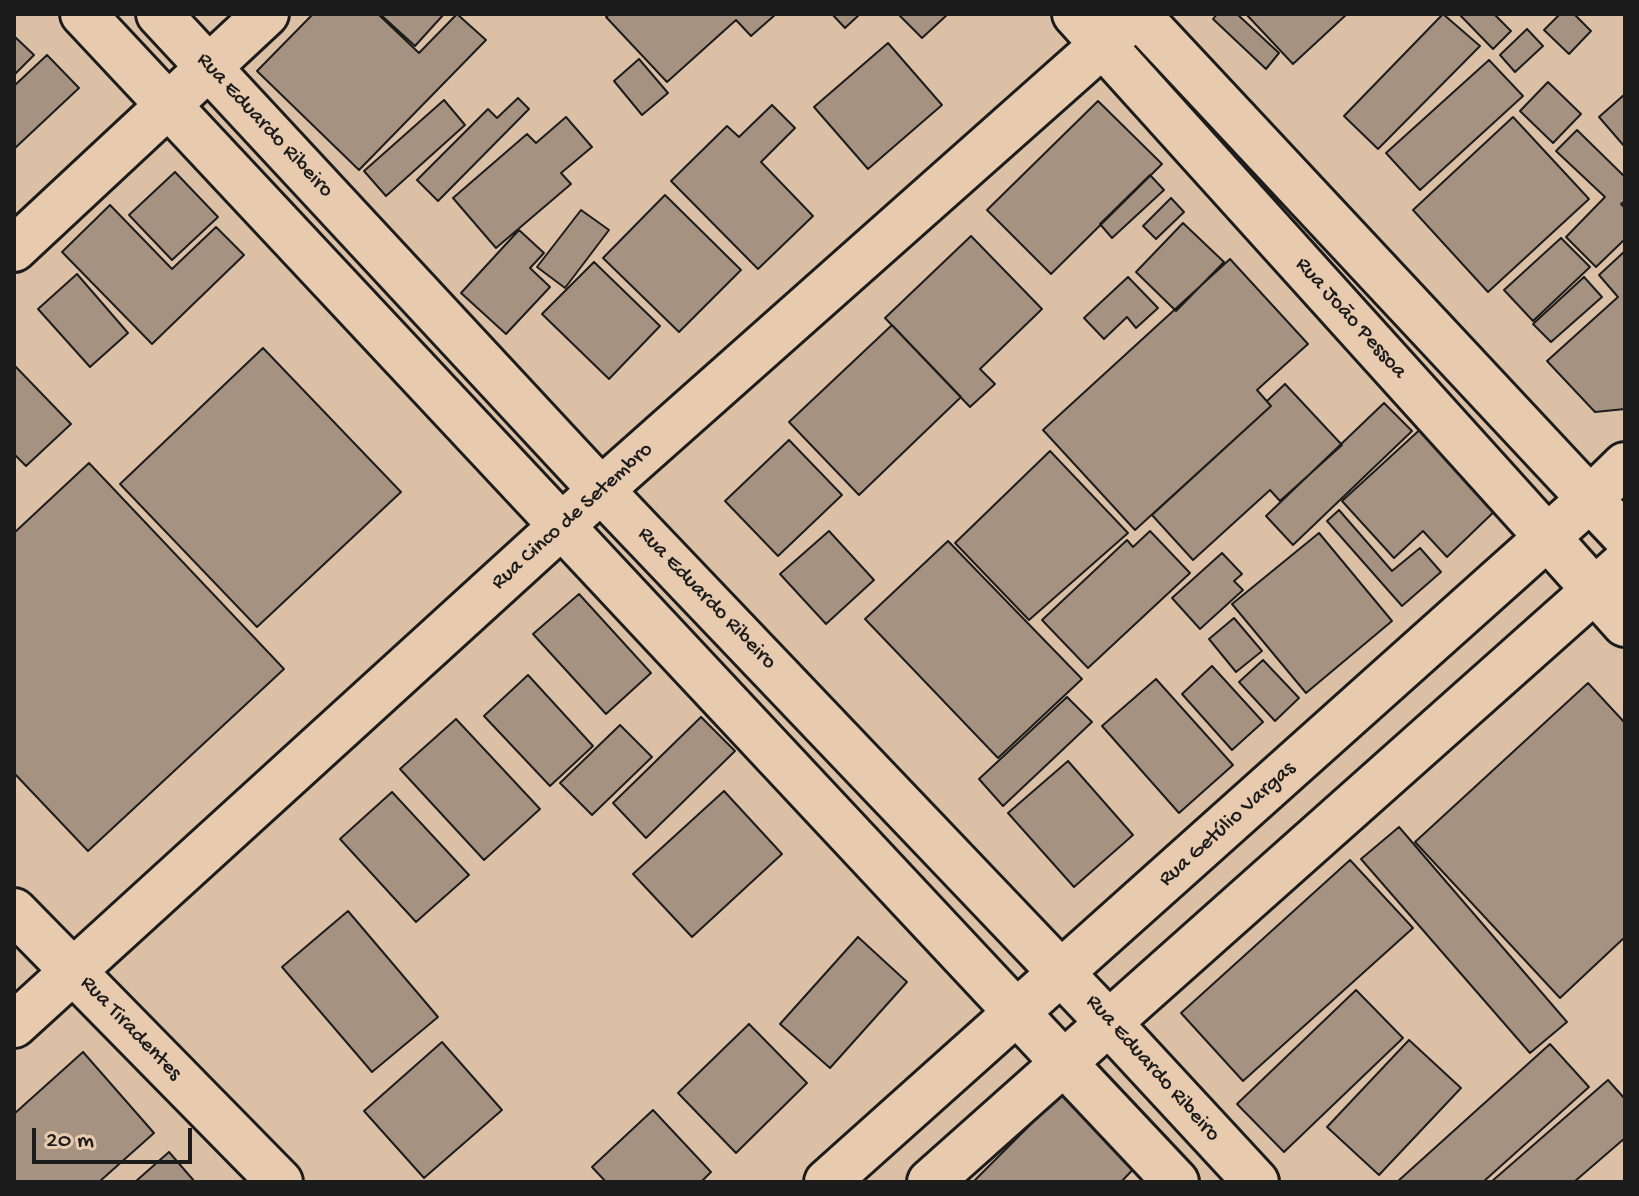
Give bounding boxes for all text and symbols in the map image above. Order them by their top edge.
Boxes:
street label: Rua Eduardo Ribeiro [190,48,338,204]
street label: Rua João Pessoa [1288,253,1412,385]
street label: Rua Cinco de Setembro [487,437,659,597]
street label: Rua Eduardo Ribeiro [631,522,781,676]
street label: Rua Getúlio Vargas [1154,757,1302,893]
street label: Rua Tiradentes [73,971,187,1087]
street label: Rua Eduardo Ribeiro [1079,990,1225,1148]
scale bar [36,1112,196,1162]
text: 20 m [46,1127,94,1156]

